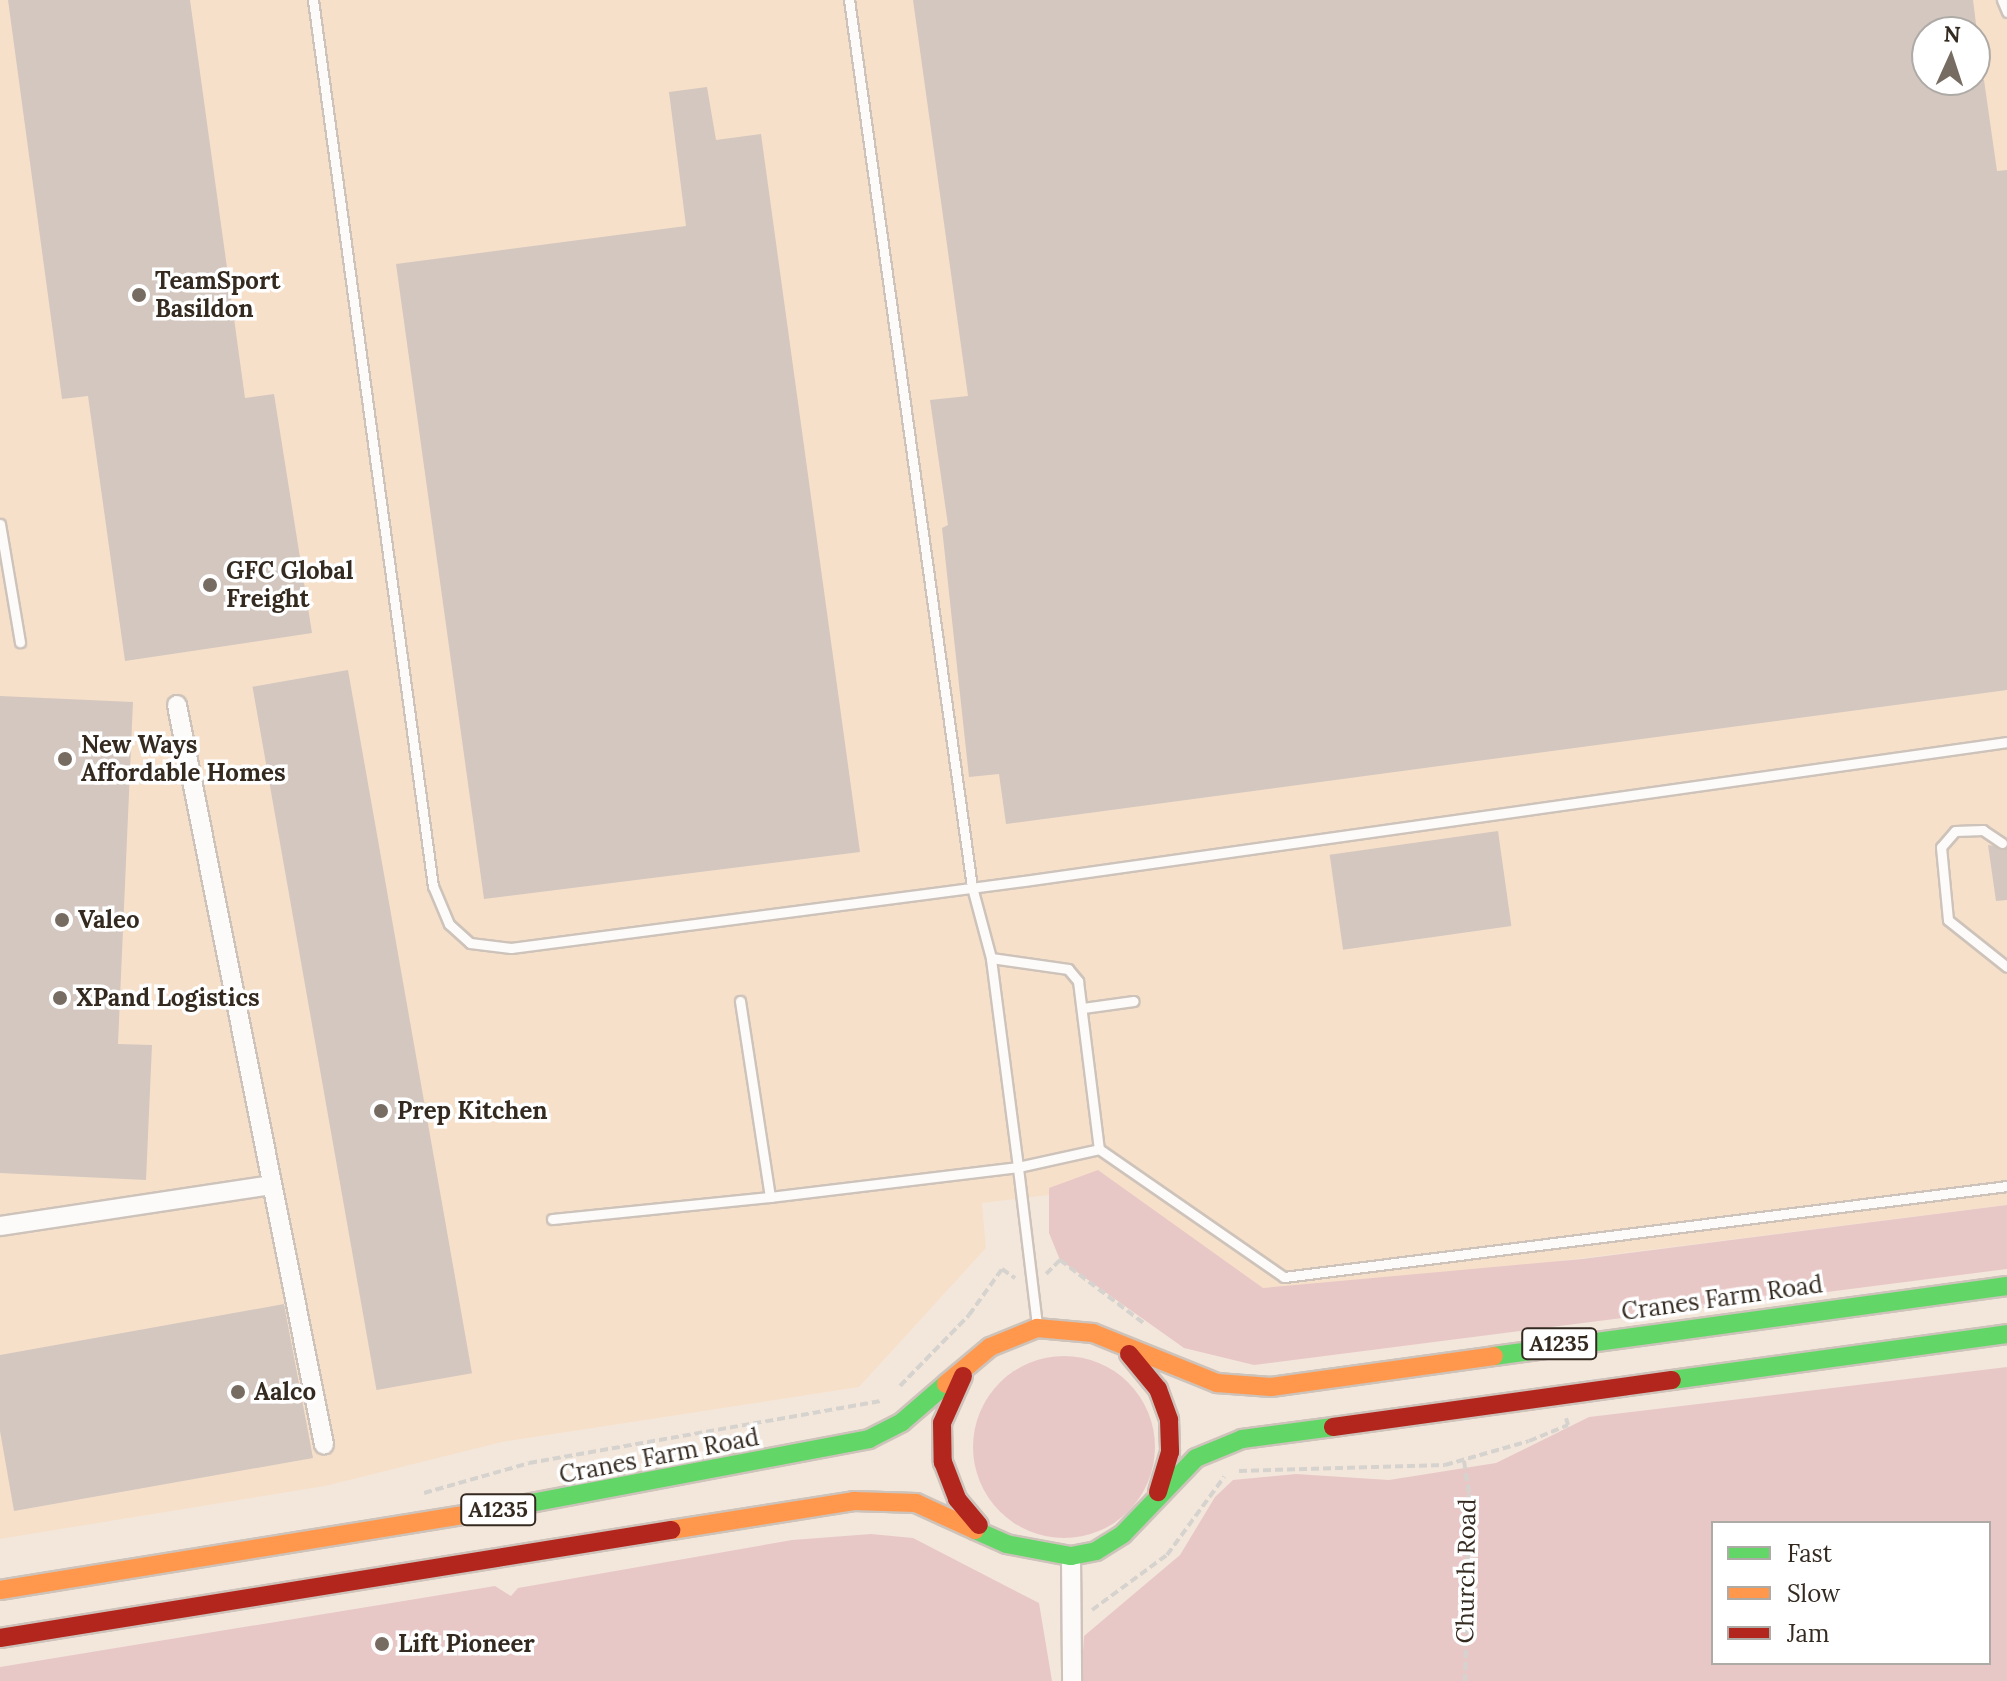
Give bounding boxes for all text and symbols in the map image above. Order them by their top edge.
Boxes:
north arrow [1911,16,1991,96]
text: N [1943,20,1961,48]
place label: TeamSport Basildon [155,267,280,323]
marker: TeamSport Basildon [130,286,148,304]
place label: GFC Global Freight [226,557,353,613]
marker: GFC Global Freight [201,576,219,594]
place label: New Ways Affordable Homes [81,731,286,787]
marker: New Ways Affordable Homes [56,750,74,768]
place label: Valeo [78,906,140,934]
marker: Valeo [53,911,71,929]
place label: XPand Logistics [76,984,260,1012]
marker: XPand Logistics [51,989,69,1007]
place label: Prep Kitchen [397,1097,548,1125]
marker: Prep Kitchen [372,1102,390,1120]
street label: Cranes Farm Road [1620,1270,1824,1326]
road number: A1235 [1521,1326,1597,1362]
place label: Aalco [254,1378,316,1406]
marker: Aalco [229,1383,247,1401]
street label: Cranes Farm Road [557,1423,761,1489]
road number: A1235 [460,1492,536,1528]
street label: Church Road [1450,1498,1482,1644]
legend [1711,1521,1991,1665]
text: Fast [1787,1538,1832,1569]
text: Slow [1787,1578,1840,1609]
text: Jam [1787,1618,1829,1649]
place label: Lift Pioneer [398,1630,535,1658]
marker: Lift Pioneer [373,1635,391,1653]

